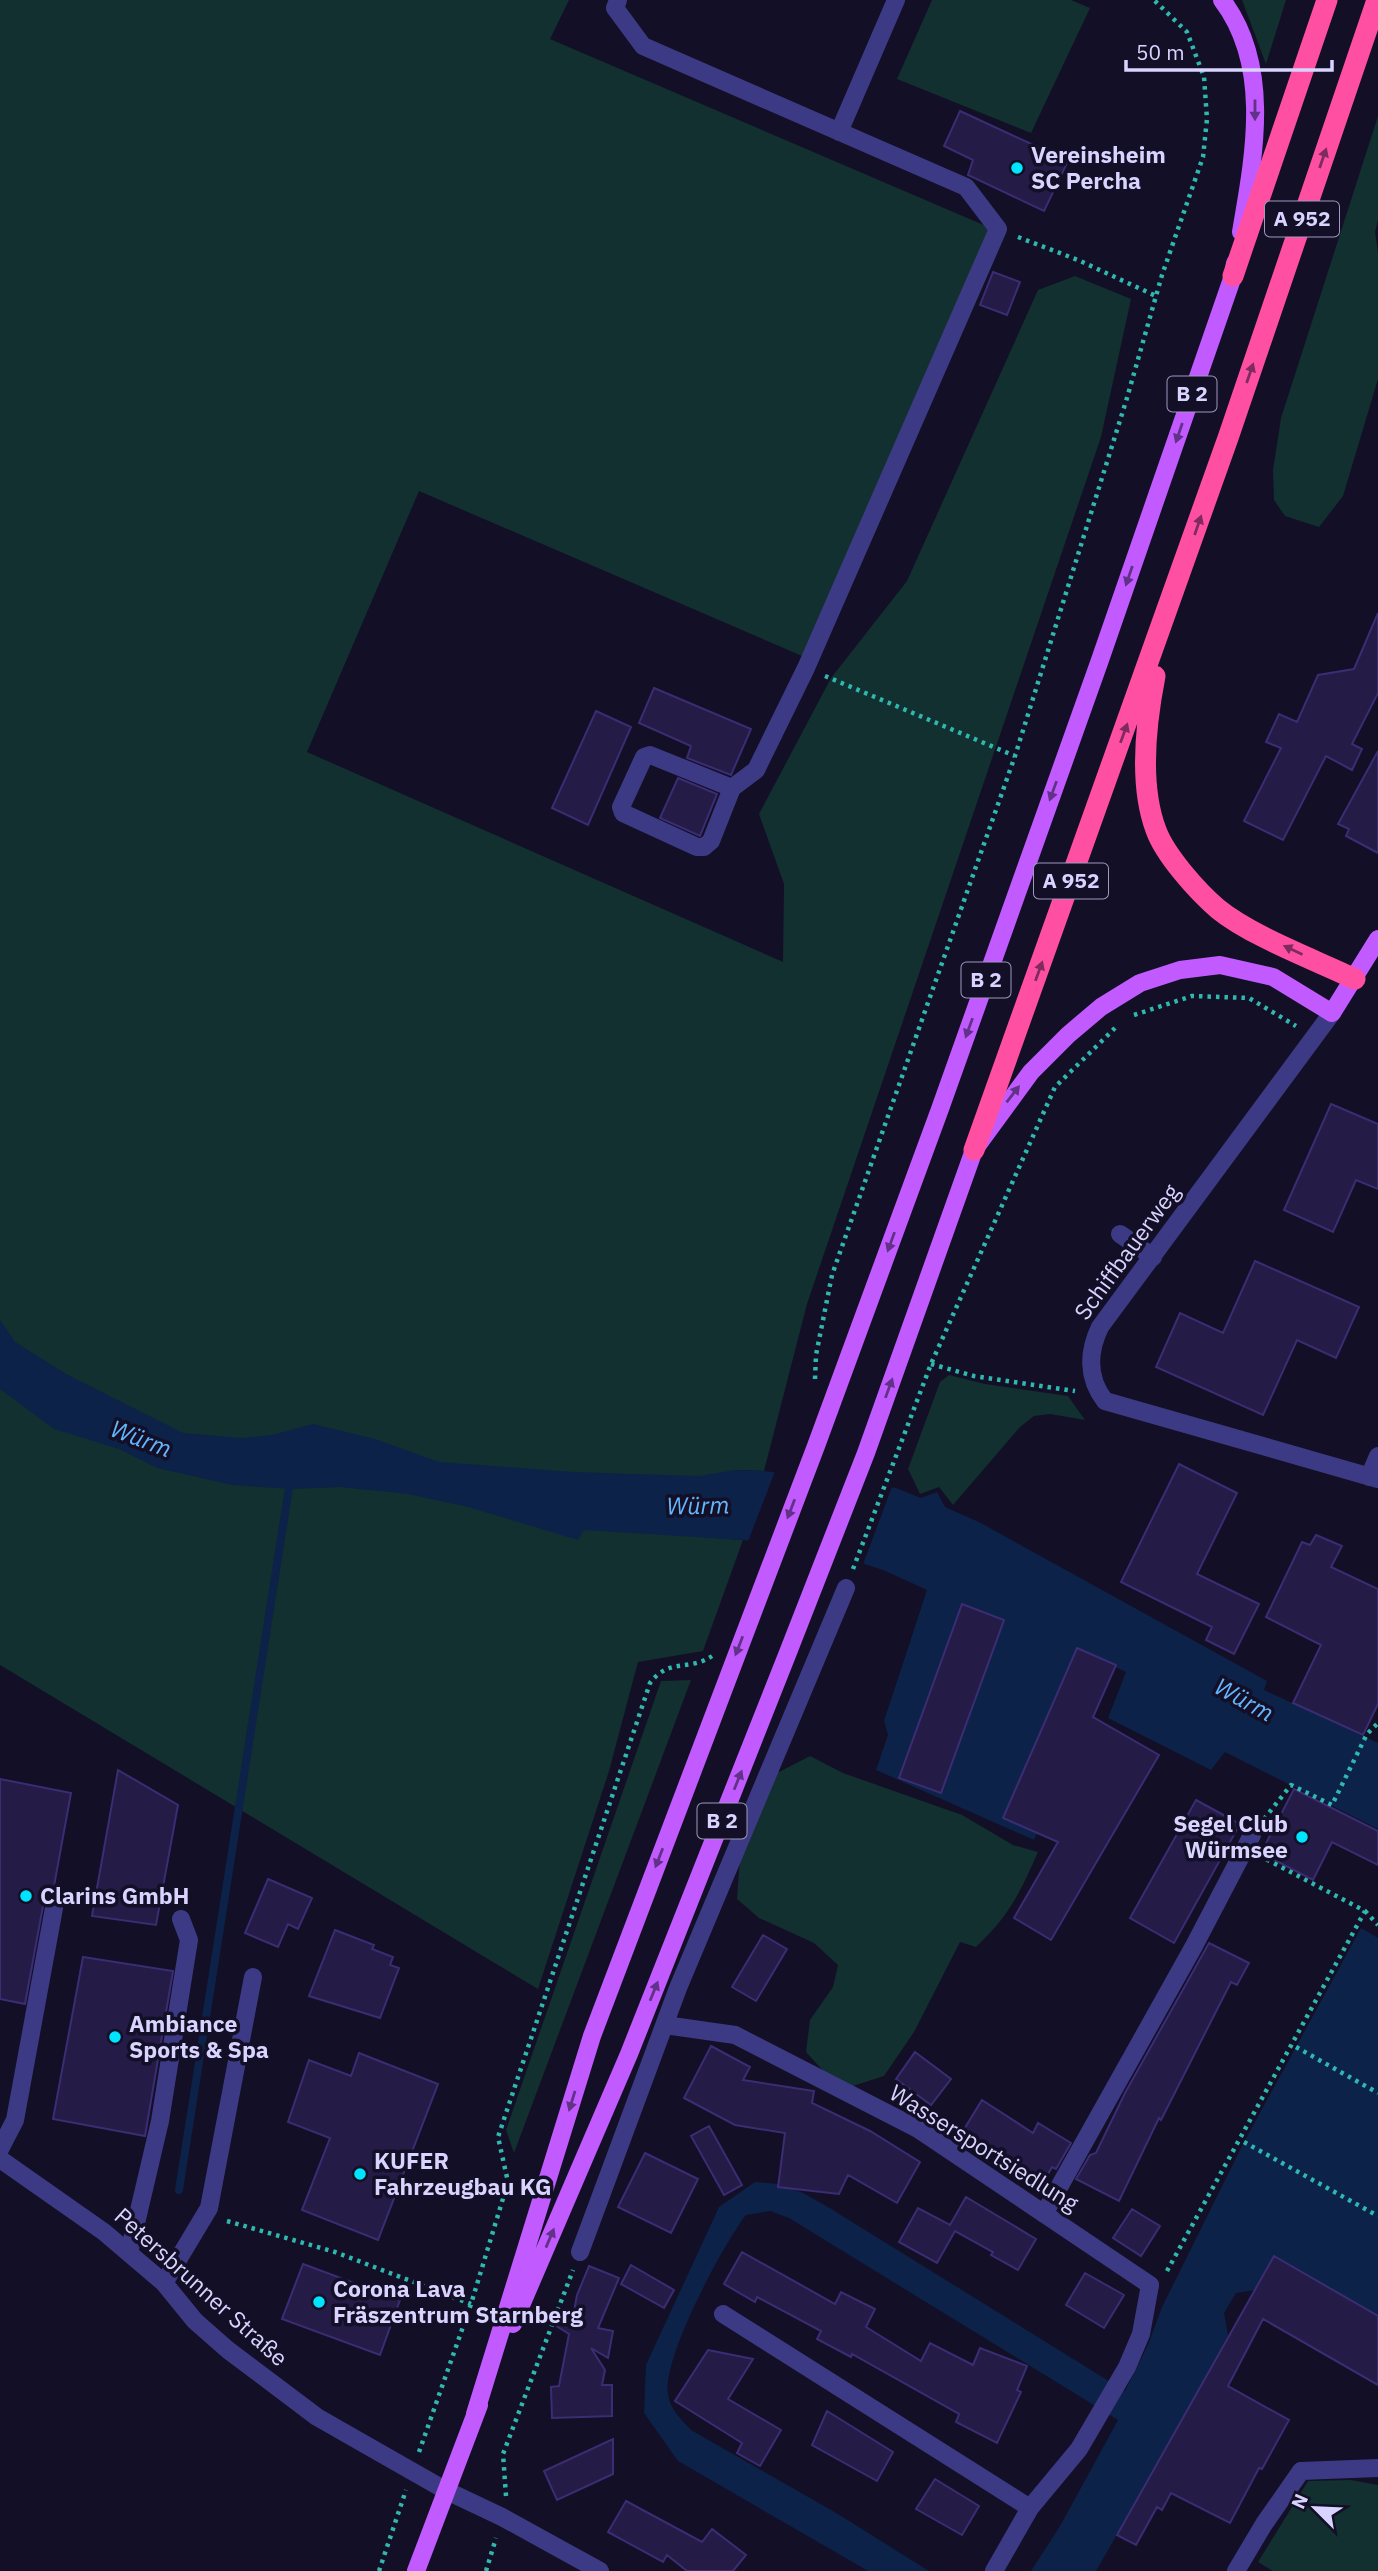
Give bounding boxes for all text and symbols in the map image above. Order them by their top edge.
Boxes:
scale bar [1126,28,1332,72]
text: 50 m [1136,38,1185,66]
one-way arrow [1249,99,1260,121]
place label: Vereinsheim SC Percha [1031,139,1166,195]
one-way arrow [1318,147,1329,168]
marker: Vereinsheim SC Percha [1009,160,1025,176]
road number: A 952 [1265,202,1339,236]
one-way arrow [1245,363,1256,384]
road number: B 2 [1168,376,1216,412]
one-way arrow [1173,422,1184,443]
one-way arrow [1193,514,1204,535]
one-way arrow [1123,566,1134,587]
one-way arrow [1118,723,1129,744]
one-way arrow [1048,780,1059,801]
road number: A 952 [1034,864,1108,898]
one-way arrow [1283,944,1303,956]
one-way arrow [1033,960,1044,981]
road number: B 2 [962,962,1010,998]
one-way arrow [963,1018,974,1039]
one-way arrow [1006,1086,1021,1104]
street label: Schiffbauerweg [1067,1178,1186,1325]
one-way arrow [885,1231,896,1252]
one-way arrow [884,1378,895,1399]
water label: Würm [106,1412,177,1464]
water label: Würm [666,1488,730,1522]
one-way arrow [786,1499,797,1520]
one-way arrow [734,1635,745,1656]
water label: Würm [1209,1670,1280,1728]
one-way arrow [733,1769,744,1790]
road number: B 2 [698,1804,746,1839]
place label: Segel Club Würmsee [1173,1808,1288,1864]
marker: Segel Club Würmsee [1294,1829,1310,1845]
one-way arrow [653,1848,664,1869]
place label: Clarins GmbH [40,1880,189,1910]
marker: Clarins GmbH [18,1888,34,1904]
one-way arrow [648,1980,659,2001]
place label: Ambiance Sports & Spa [129,2008,269,2064]
marker: Ambiance Sports & Spa [107,2029,123,2045]
street label: Wassersportsiedlung [884,2077,1085,2217]
one-way arrow [566,2091,576,2112]
place label: KUFER Fahrzeugbau KG [374,2145,551,2201]
marker: KUFER Fahrzeugbau KG [352,2166,368,2182]
street label: Petersbrunner Straße [109,2200,295,2372]
one-way arrow [545,2228,556,2249]
place label: Corona Lava Fräszentrum Starnberg [333,2273,583,2329]
marker: Corona Lava Fräszentrum Starnberg [311,2294,327,2310]
north arrow [1280,2473,1350,2543]
text: N [1286,2490,1313,2512]

